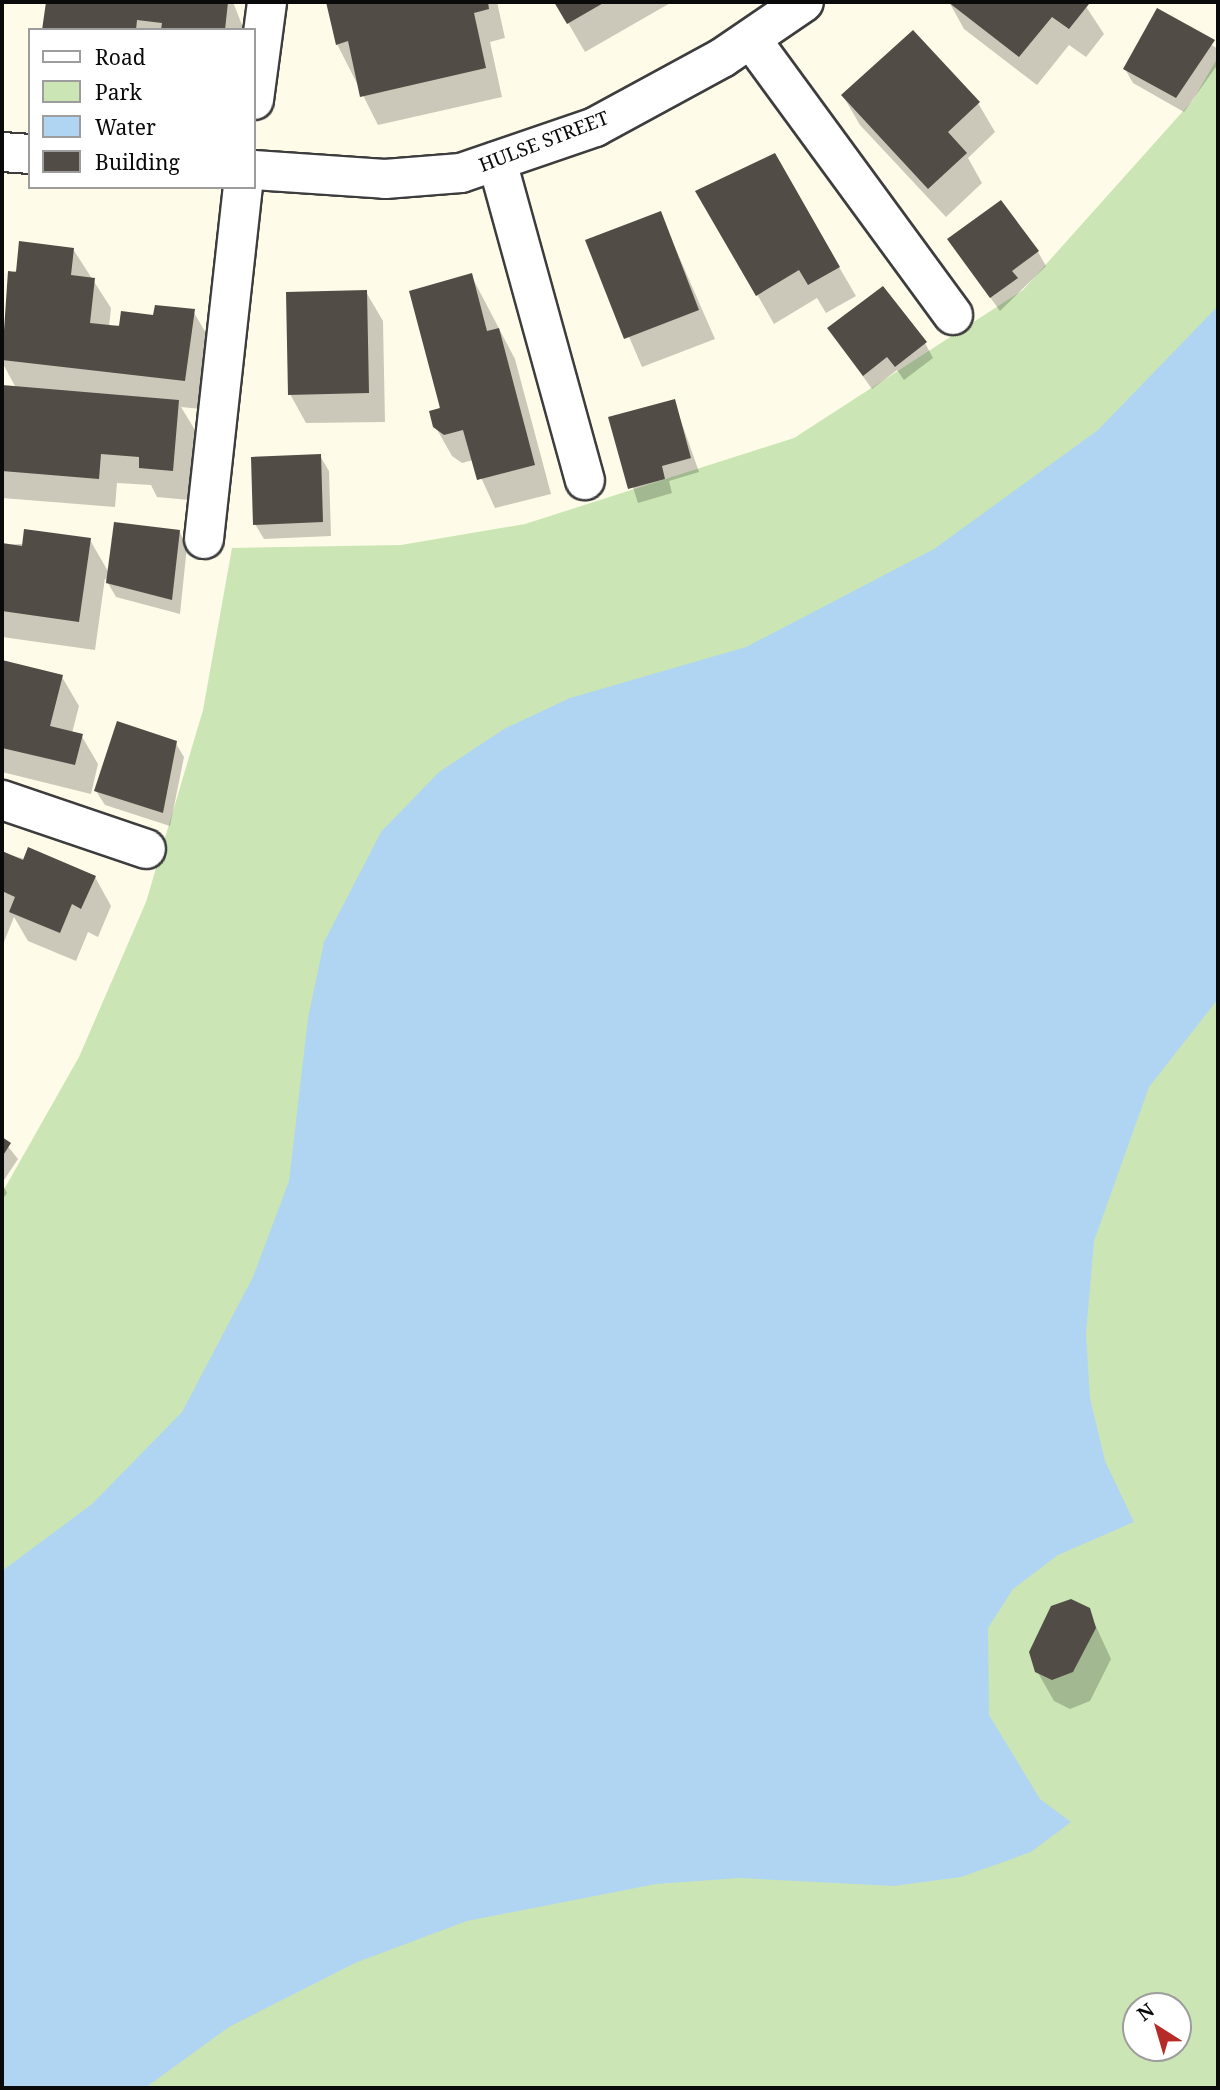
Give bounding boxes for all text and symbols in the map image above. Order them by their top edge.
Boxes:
legend [28,28,256,189]
text: Road [95,43,146,71]
text: Park [95,78,142,106]
street label: HULSE STREET [476,107,612,177]
text: Water [95,113,156,141]
text: Building [95,148,180,176]
north arrow [1122,1992,1192,2062]
text: N [1132,1997,1159,2027]

